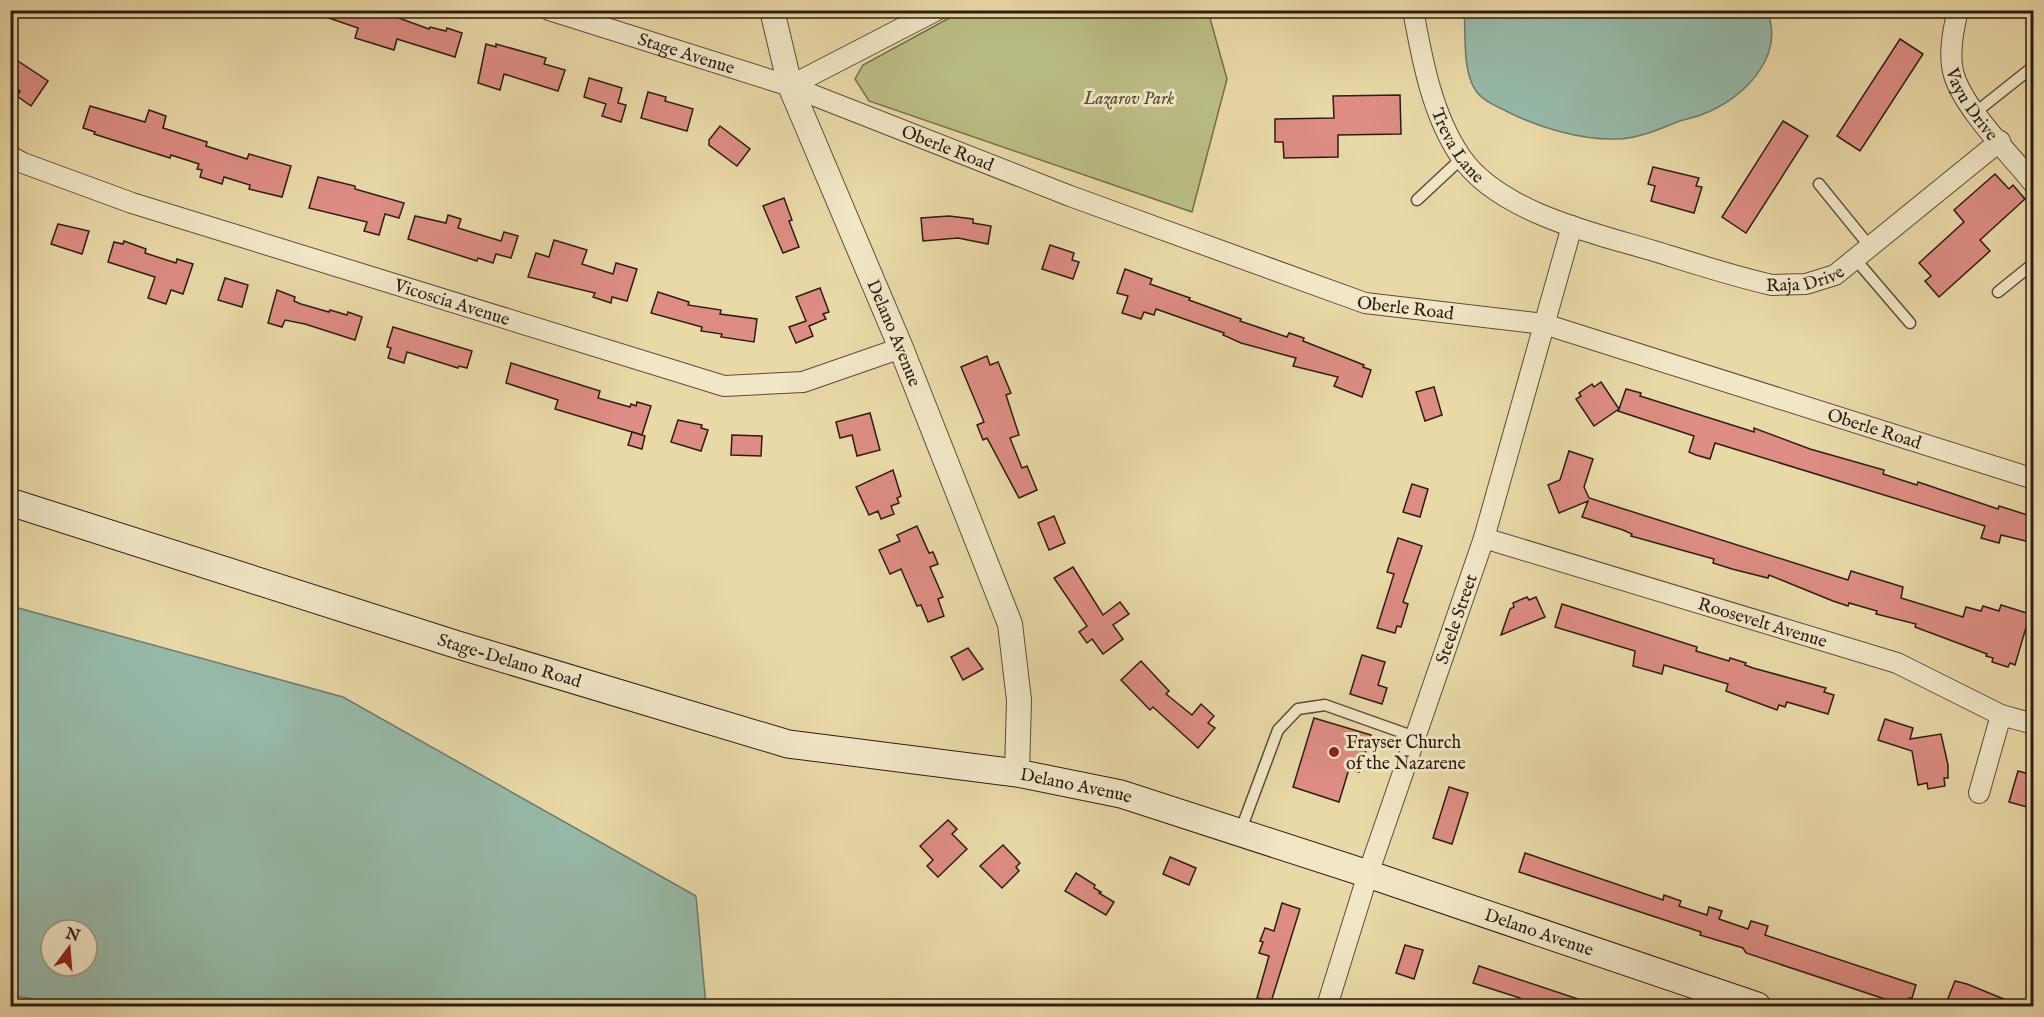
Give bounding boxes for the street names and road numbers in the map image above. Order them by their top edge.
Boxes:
street label: Stage Avenue [635,29,737,81]
street label: Vayu Drive [1939,65,2002,146]
street label: Treva Lane [1425,105,1488,189]
street label: Oberle Road [898,121,997,178]
street label: Raja Drive [1766,262,1850,298]
street label: Vicoscia Avenue [390,274,512,332]
street label: Delano Avenue [860,276,925,390]
street label: Oberle Road [1353,291,1455,326]
street label: Oberle Road [1824,404,1924,456]
street label: Steele Street [1431,571,1484,668]
street label: Roosevelt Avenue [1695,593,1829,654]
street label: Stage-Delano Road [434,629,584,694]
street label: Delano Avenue [1018,764,1135,810]
street label: Delano Avenue [1481,904,1596,963]

